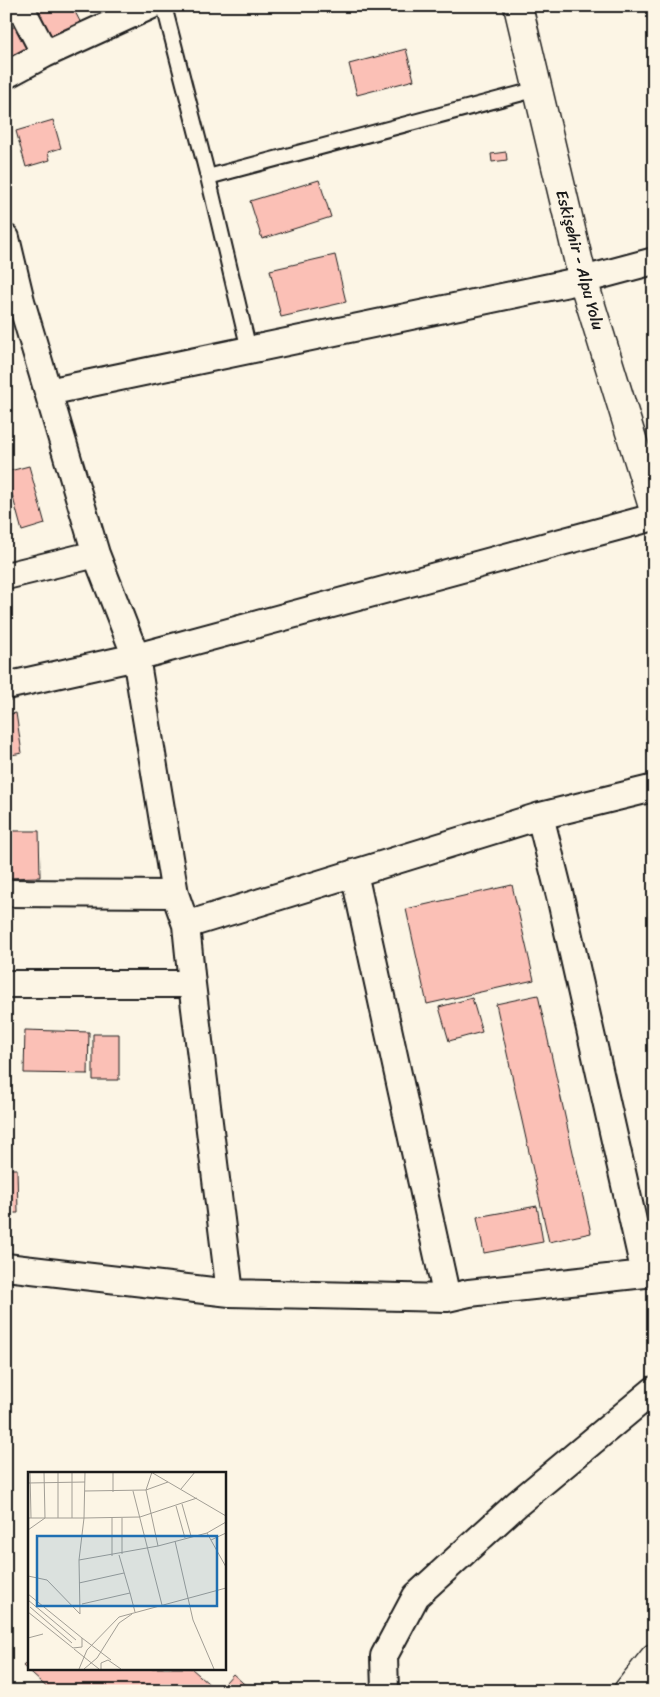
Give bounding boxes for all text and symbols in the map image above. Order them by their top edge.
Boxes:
street label: Eskişehir - Alpu Yolu [547,187,613,334]
inset map [28,1472,225,1670]

